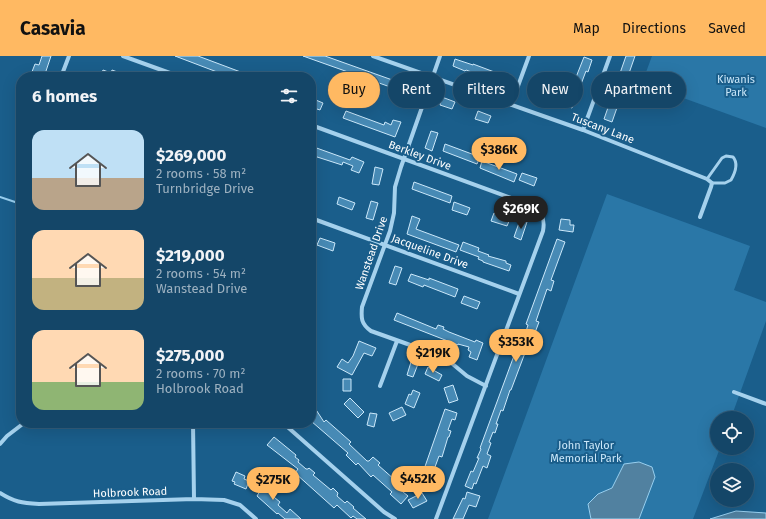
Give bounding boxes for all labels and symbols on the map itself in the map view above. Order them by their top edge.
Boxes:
park label: Kiwanis Park [717,73,755,99]
street label: Tuscany Lane [569,110,636,146]
pin: $386K [471,137,527,171]
street label: Berkley Drive [387,138,453,173]
pin: $269K [493,196,549,230]
street label: Wanstead Drive [353,215,390,292]
street label: Jacqueline Drive [390,232,470,271]
pin: $353K [488,329,544,363]
pin: $219K [405,340,461,374]
park label: John Taylor Memorial Park [550,439,622,465]
pin: $452K [390,466,446,500]
pin: $275K [245,467,301,501]
street label: Holbrook Road [93,485,167,500]

